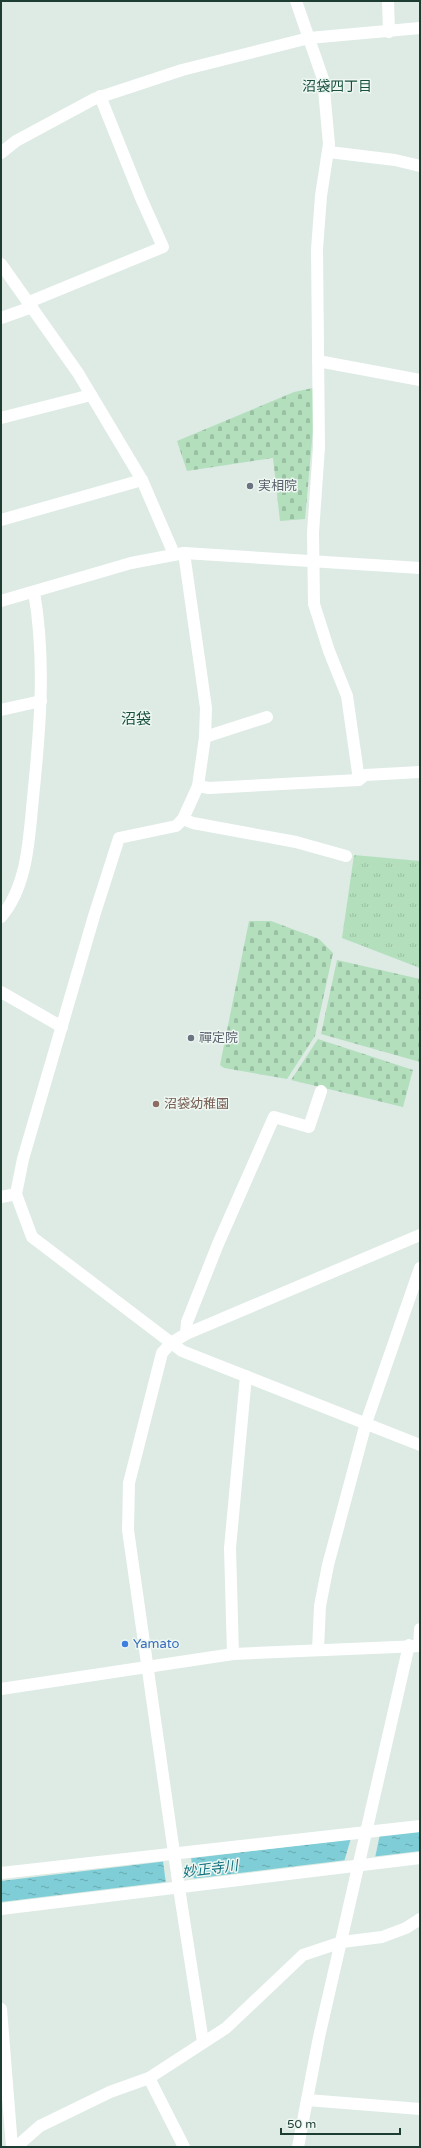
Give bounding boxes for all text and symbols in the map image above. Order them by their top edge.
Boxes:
district label: 沼袋四丁目 [302,78,372,95]
place label: 実相院 [258,478,297,494]
marker: 実相院 [245,481,255,491]
district label: 沼袋 [121,710,151,728]
place label: 禪定院 [199,1030,238,1046]
marker: 禪定院 [186,1033,196,1043]
place label: 沼袋幼稚園 [164,1096,229,1112]
marker: 沼袋幼稚園 [151,1099,161,1109]
place label: Yamato [133,1636,180,1652]
marker: Yamato [120,1639,130,1649]
water label: 妙正寺川 [181,1857,241,1881]
scale bar [281,2110,400,2136]
text: 50 m [287,2117,316,2131]

